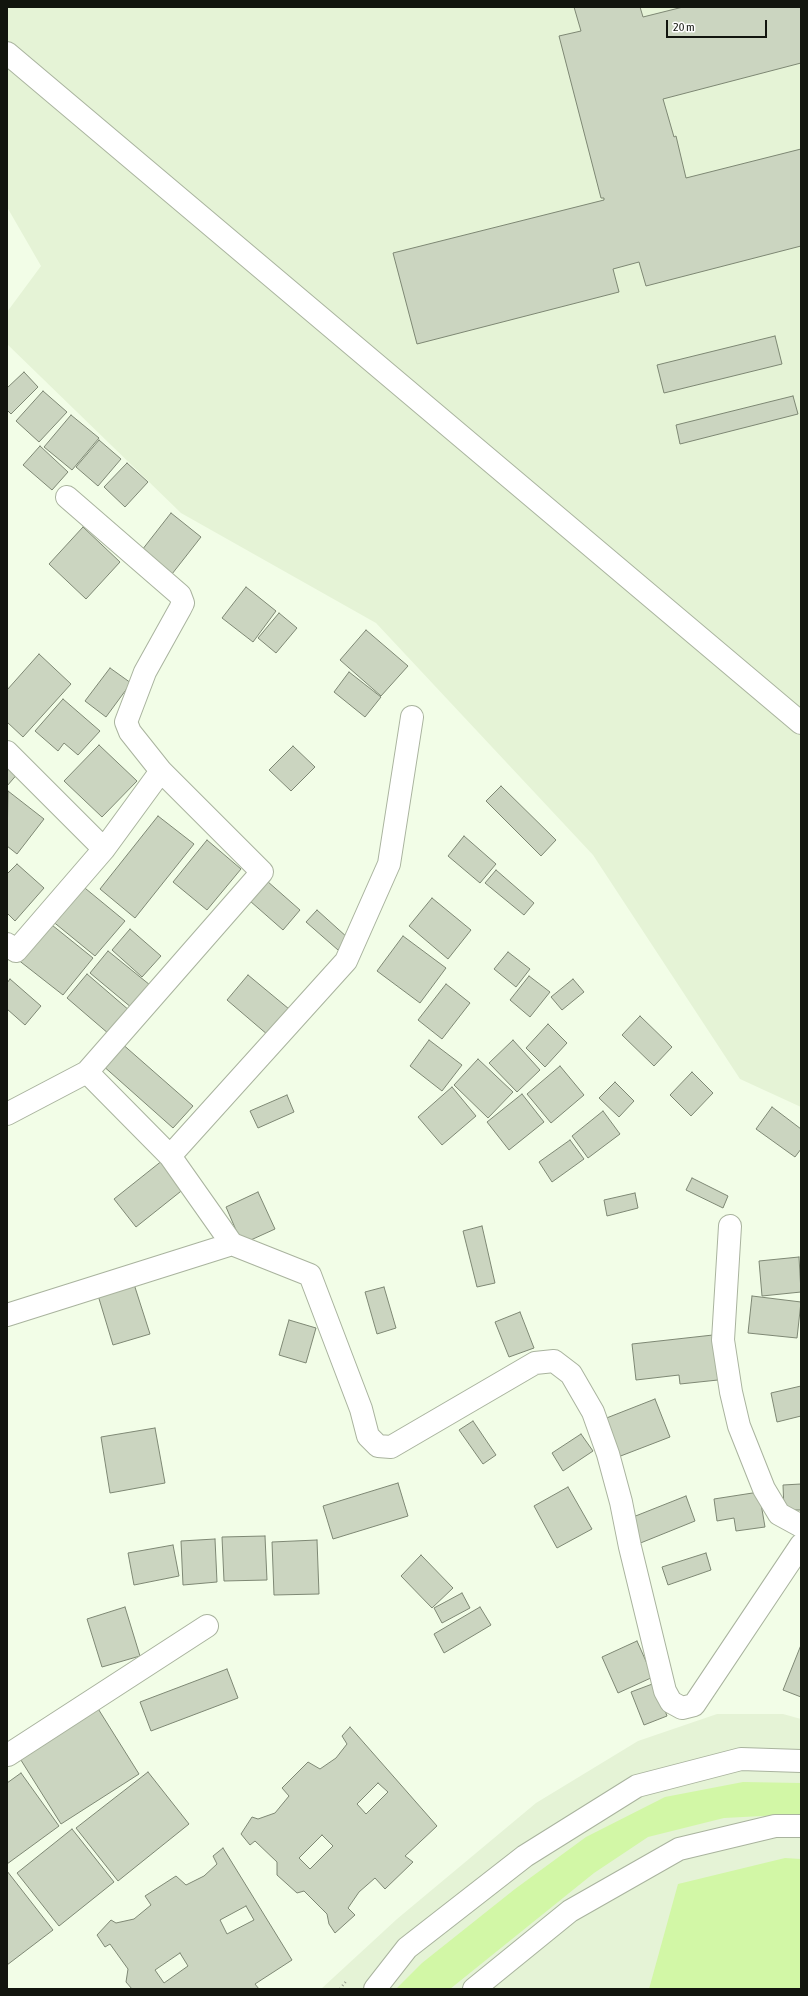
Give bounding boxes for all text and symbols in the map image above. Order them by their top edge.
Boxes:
scale bar [668,12,769,38]
text: 20 m [673,20,695,34]

